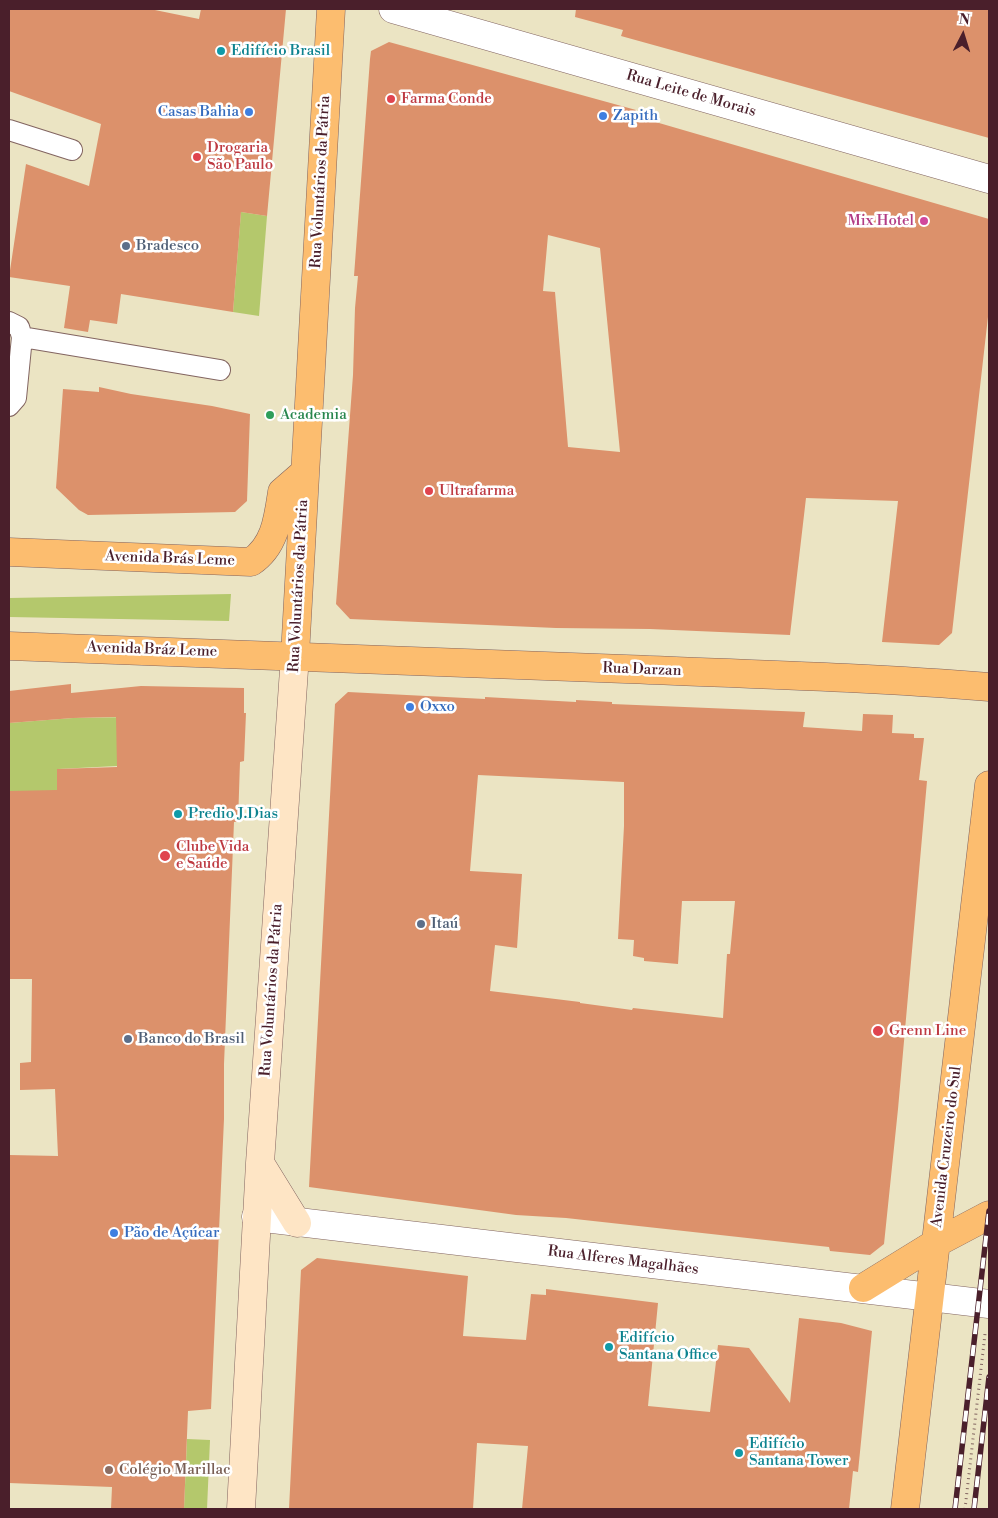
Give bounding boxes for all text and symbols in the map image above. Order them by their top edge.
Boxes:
north arrow [938,10,988,60]
text: N [958,11,971,30]
place label: Edifício Brasil [231,42,330,60]
marker: Edifício Brasil [215,45,227,57]
street label: Rua Leite de Morais [624,67,758,121]
place label: Farma Conde [401,90,492,108]
marker: Farma Conde [385,93,397,105]
street label: Rua Voluntários da Pátria [307,95,335,269]
place label: Casas Bahia [158,103,239,121]
marker: Casas Bahia [243,106,255,118]
place label: Zapith [613,107,658,125]
marker: Zapith [597,110,609,122]
place label: Drogaria São Paulo [207,139,273,174]
marker: Drogaria São Paulo [191,151,203,163]
place label: Mix Hotel [848,212,914,230]
marker: Mix Hotel [918,215,930,227]
place label: Bradesco [136,237,199,255]
marker: Bradesco [120,240,132,252]
place label: Academia [280,406,347,424]
marker: Academia [264,409,276,421]
place label: Ultrafarma [439,482,514,500]
marker: Ultrafarma [423,485,435,497]
street label: Rua Voluntários da Pátria [285,499,313,673]
street label: Avenida Brás Leme [105,548,235,570]
street label: Avenida Bráz Leme [86,639,218,661]
street label: Rua Darzan [602,660,682,680]
place label: Oxxo [420,698,455,716]
marker: Oxxo [404,701,416,713]
place label: Predio J.Dias [188,805,278,823]
marker: Predio J.Dias [172,808,184,820]
place label: Clube Vida e Saúde [176,838,249,873]
marker: Clube Vida e Saúde [158,849,172,863]
street label: Rua Voluntários da Pátria [257,903,287,1077]
place label: Itaú [431,915,458,933]
marker: Itaú [415,918,427,930]
place label: Grenn Line [889,1022,966,1040]
marker: Grenn Line [871,1024,885,1038]
place label: Banco do Brasil [138,1030,245,1048]
marker: Banco do Brasil [122,1033,134,1045]
street label: Avenida Cruzeiro do Sul [928,1065,966,1229]
place label: Pão de Açúcar [124,1224,219,1242]
marker: Pão de Açúcar [108,1227,120,1239]
street label: Rua Alferes Magalhães [546,1243,700,1279]
place label: Edifício Santana Office [619,1329,717,1364]
marker: Edifício Santana Office [603,1341,615,1353]
place label: Edifício Santana Tower [749,1435,849,1470]
marker: Edifício Santana Tower [733,1447,745,1459]
place label: Colégio Marillac [119,1461,231,1479]
marker: Colégio Marillac [103,1464,115,1476]

